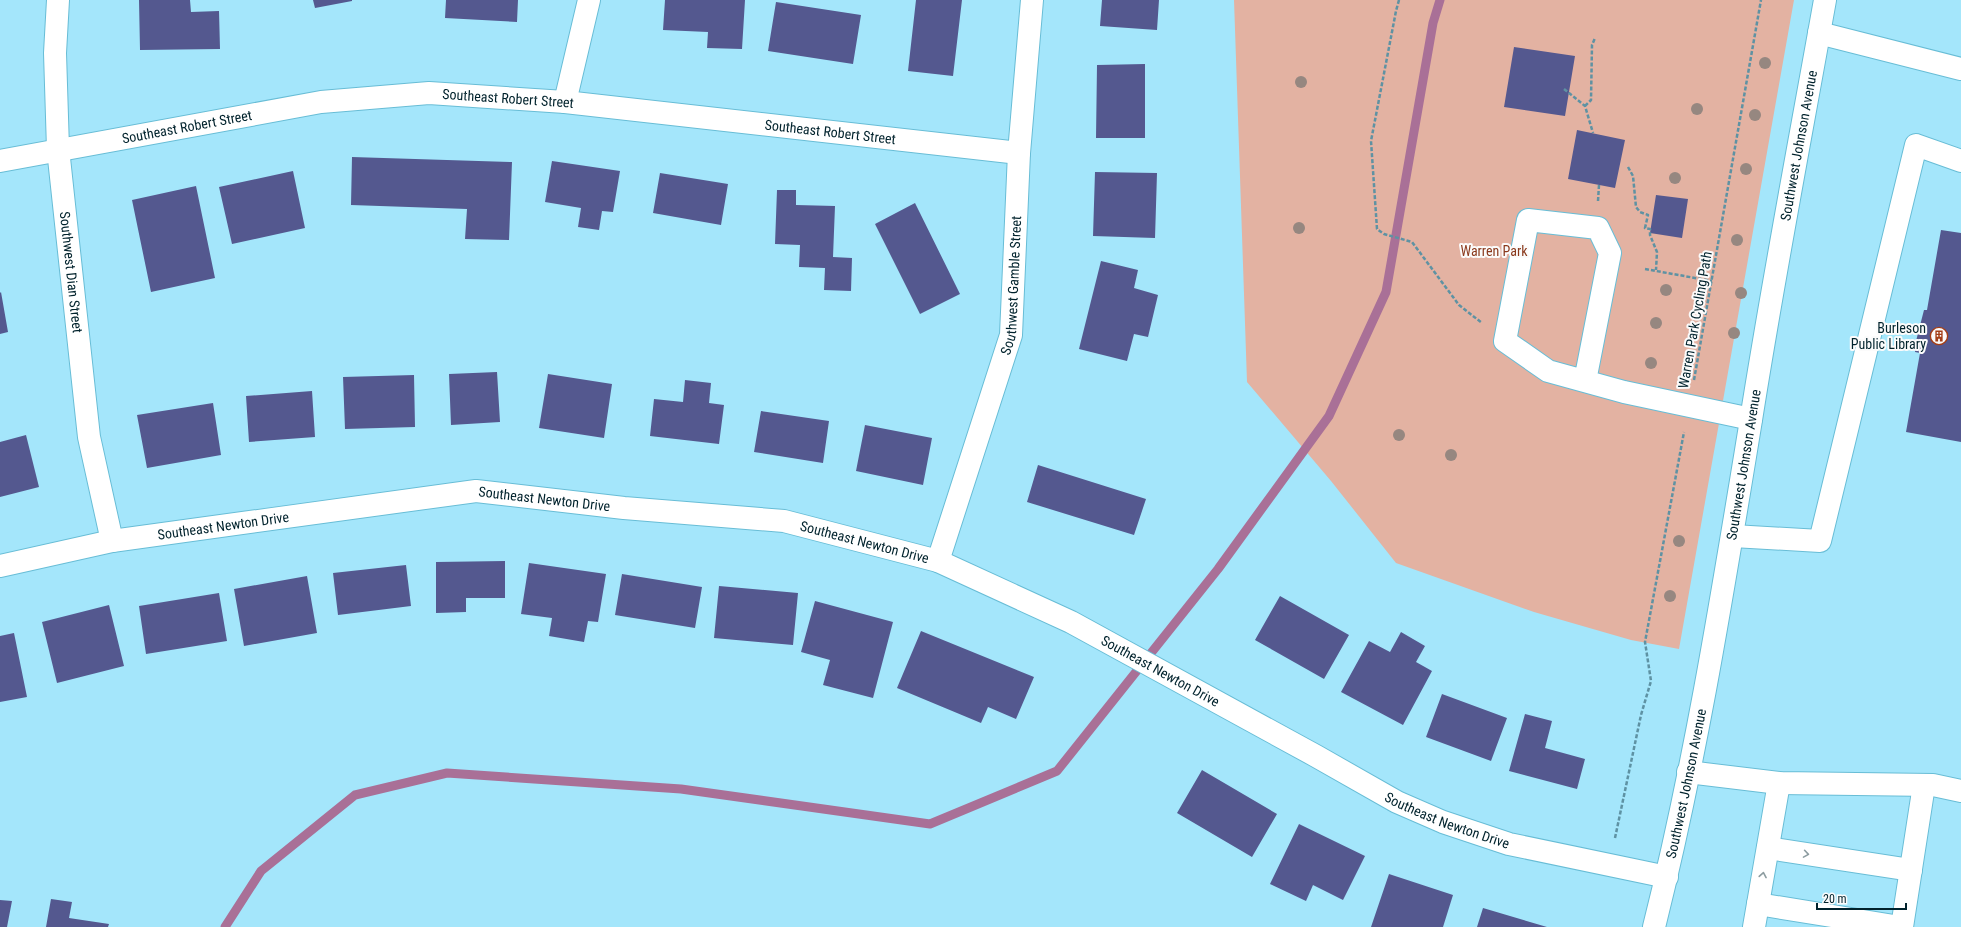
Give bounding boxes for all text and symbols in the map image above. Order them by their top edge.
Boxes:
street label: Southwest Johnson Avenue [1777,69,1820,222]
street label: Southeast Robert Street [442,86,575,111]
street label: Southeast Robert Street [121,107,253,146]
street label: Southeast Robert Street [764,116,897,147]
street label: Southwest Dian Street [57,211,86,334]
street label: Southwest Gamble Street [997,215,1024,357]
park label: Warren Park [1460,243,1528,259]
street label: Warren Park Cycling Path [1675,250,1715,390]
place label: Burleson Public Library [1851,320,1926,352]
building icon: Burleson Public Library [1929,326,1949,346]
street label: Southwest Johnson Avenue [1723,388,1764,541]
street label: Southeast Newton Drive [478,483,611,514]
street label: Southeast Newton Drive [157,509,290,543]
street label: Southeast Newton Drive [799,518,931,566]
street label: Southeast Newton Drive [1098,632,1223,710]
street label: Southwest Johnson Avenue [1663,707,1709,860]
street label: Southeast Newton Drive [1382,789,1512,852]
one-way arrow [1803,849,1809,857]
one-way arrow [1758,872,1767,878]
scale bar [1817,885,1906,911]
text: 20 m [1823,892,1847,906]

